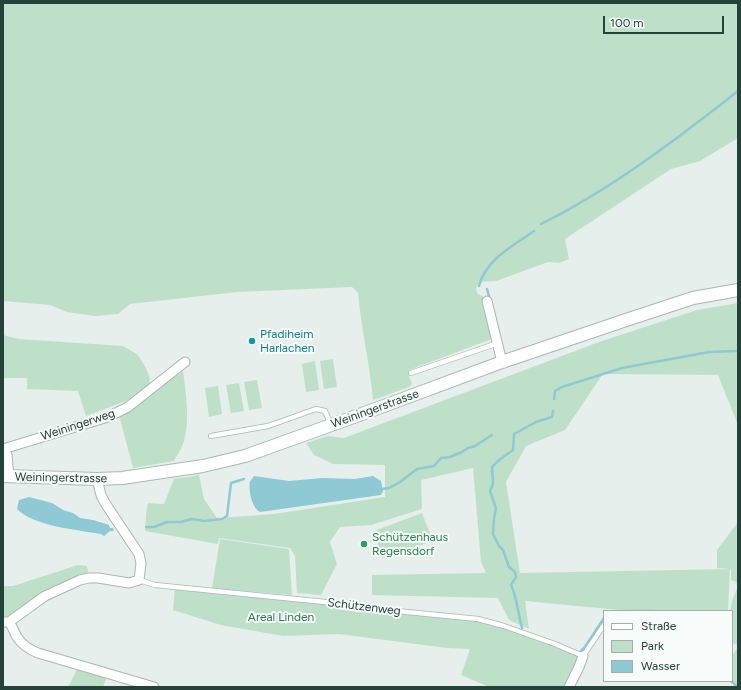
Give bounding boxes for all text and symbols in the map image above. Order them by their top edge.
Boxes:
scale bar [605,8,726,34]
text: 100 m [610,16,644,30]
place label: Pfadiheim Harlachen [260,327,314,355]
marker: Pfadiheim Harlachen [247,336,257,346]
street label: Weiningerstrasse [329,386,421,432]
street label: Weiningerweg [39,406,117,444]
street label: Weiningerstrasse [15,470,107,486]
place label: Schützenhaus Regensdorf [372,530,448,558]
marker: Schützenhaus Regensdorf [359,539,369,549]
street label: Schützenweg [327,595,401,619]
park label: Areal Linden [248,610,314,624]
legend [603,610,733,682]
text: Straße [641,619,676,633]
text: Park [641,639,664,653]
text: Wasser [641,659,680,673]

